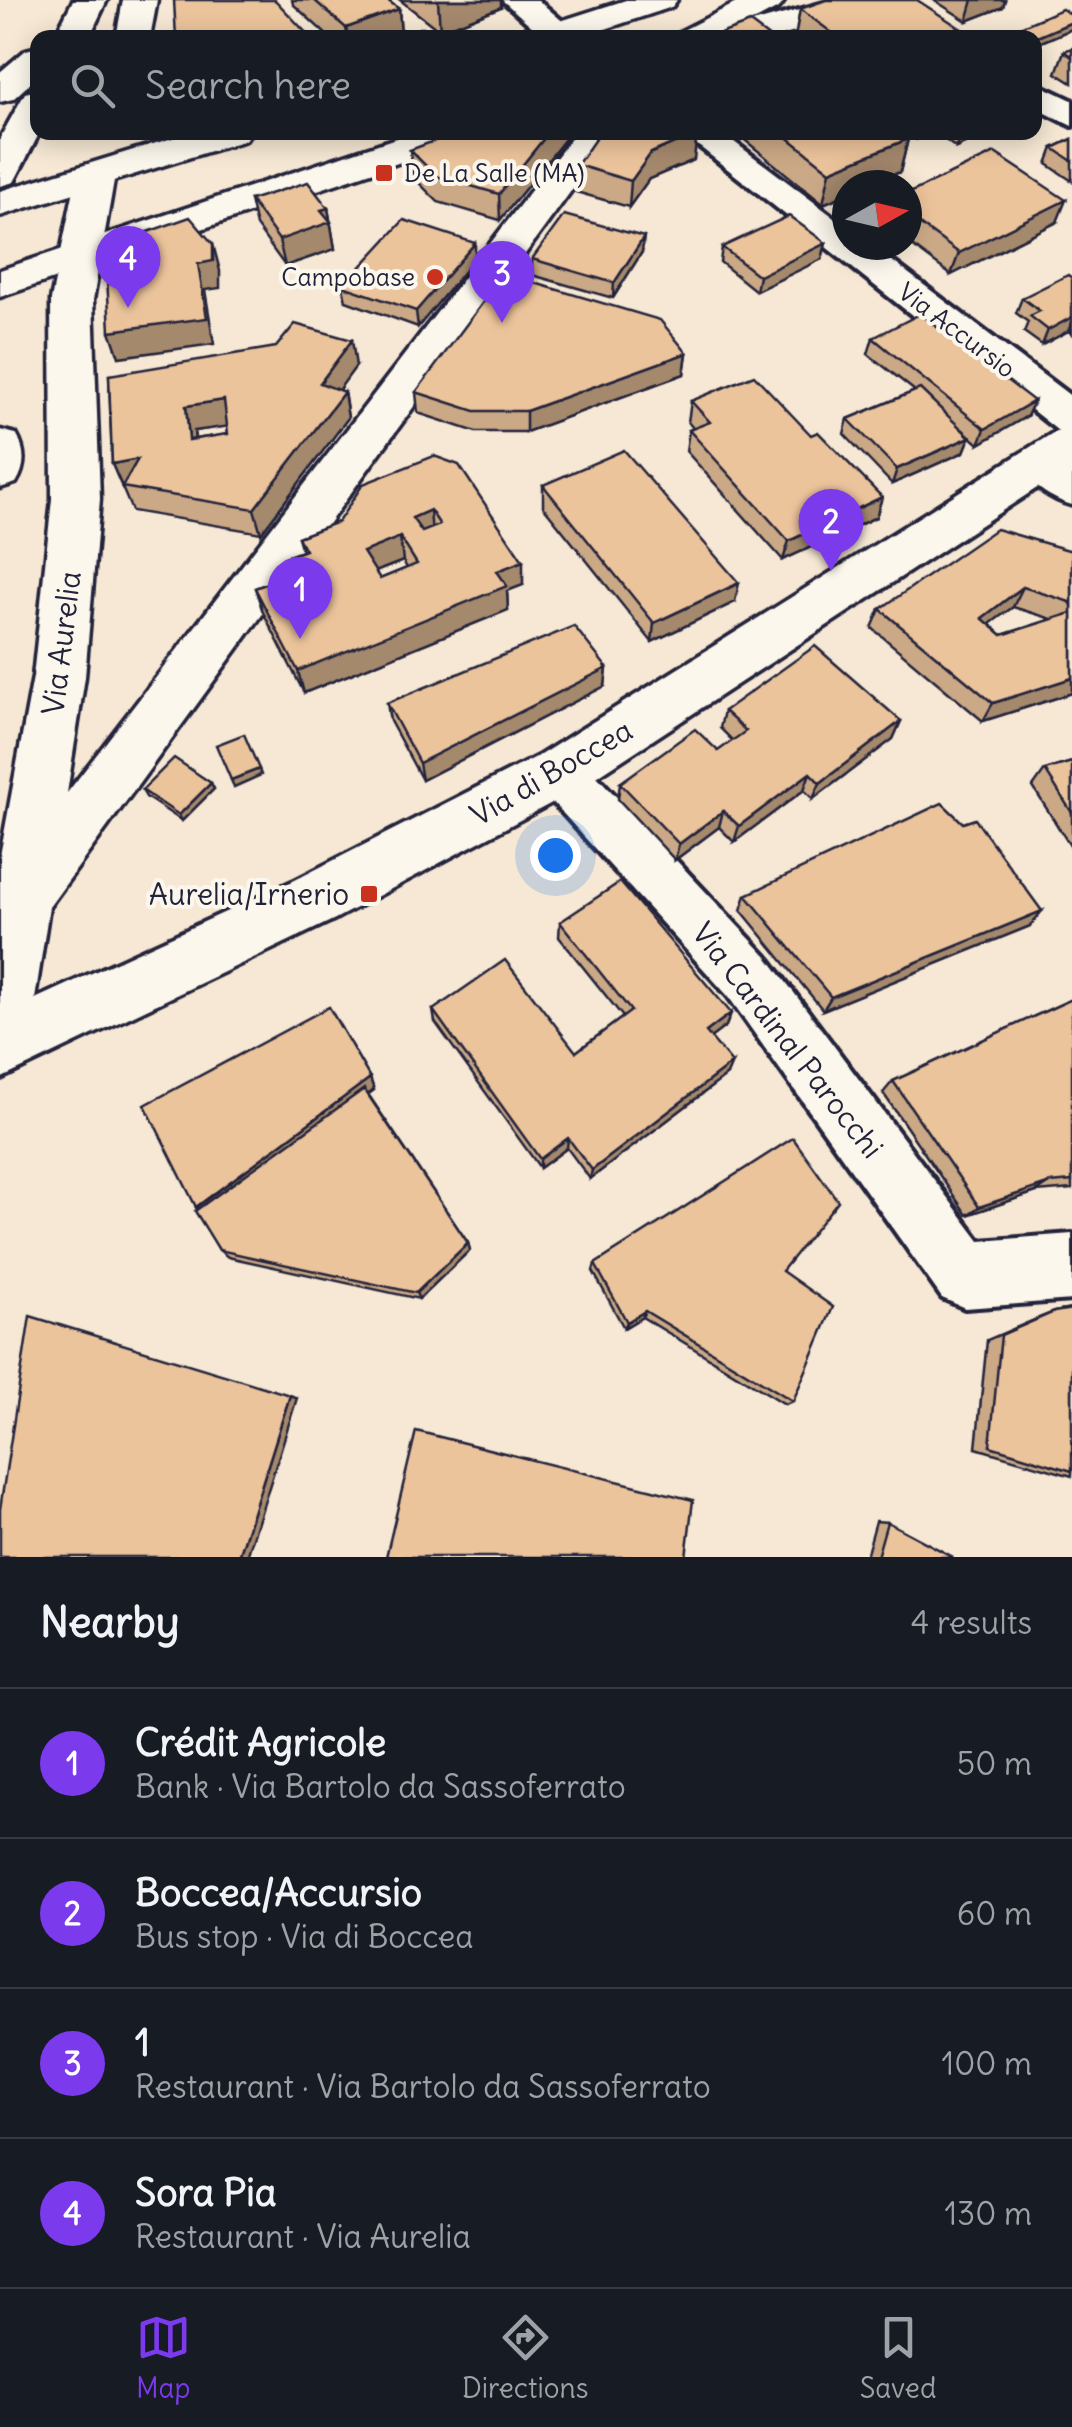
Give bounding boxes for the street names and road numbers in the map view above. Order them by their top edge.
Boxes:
street label: Via Accursio [892,276,1022,384]
street label: Via Aurelia [33,569,89,717]
street label: Via di Boccea [463,710,639,834]
street label: Via Cardinal Parocchi [684,915,892,1165]

